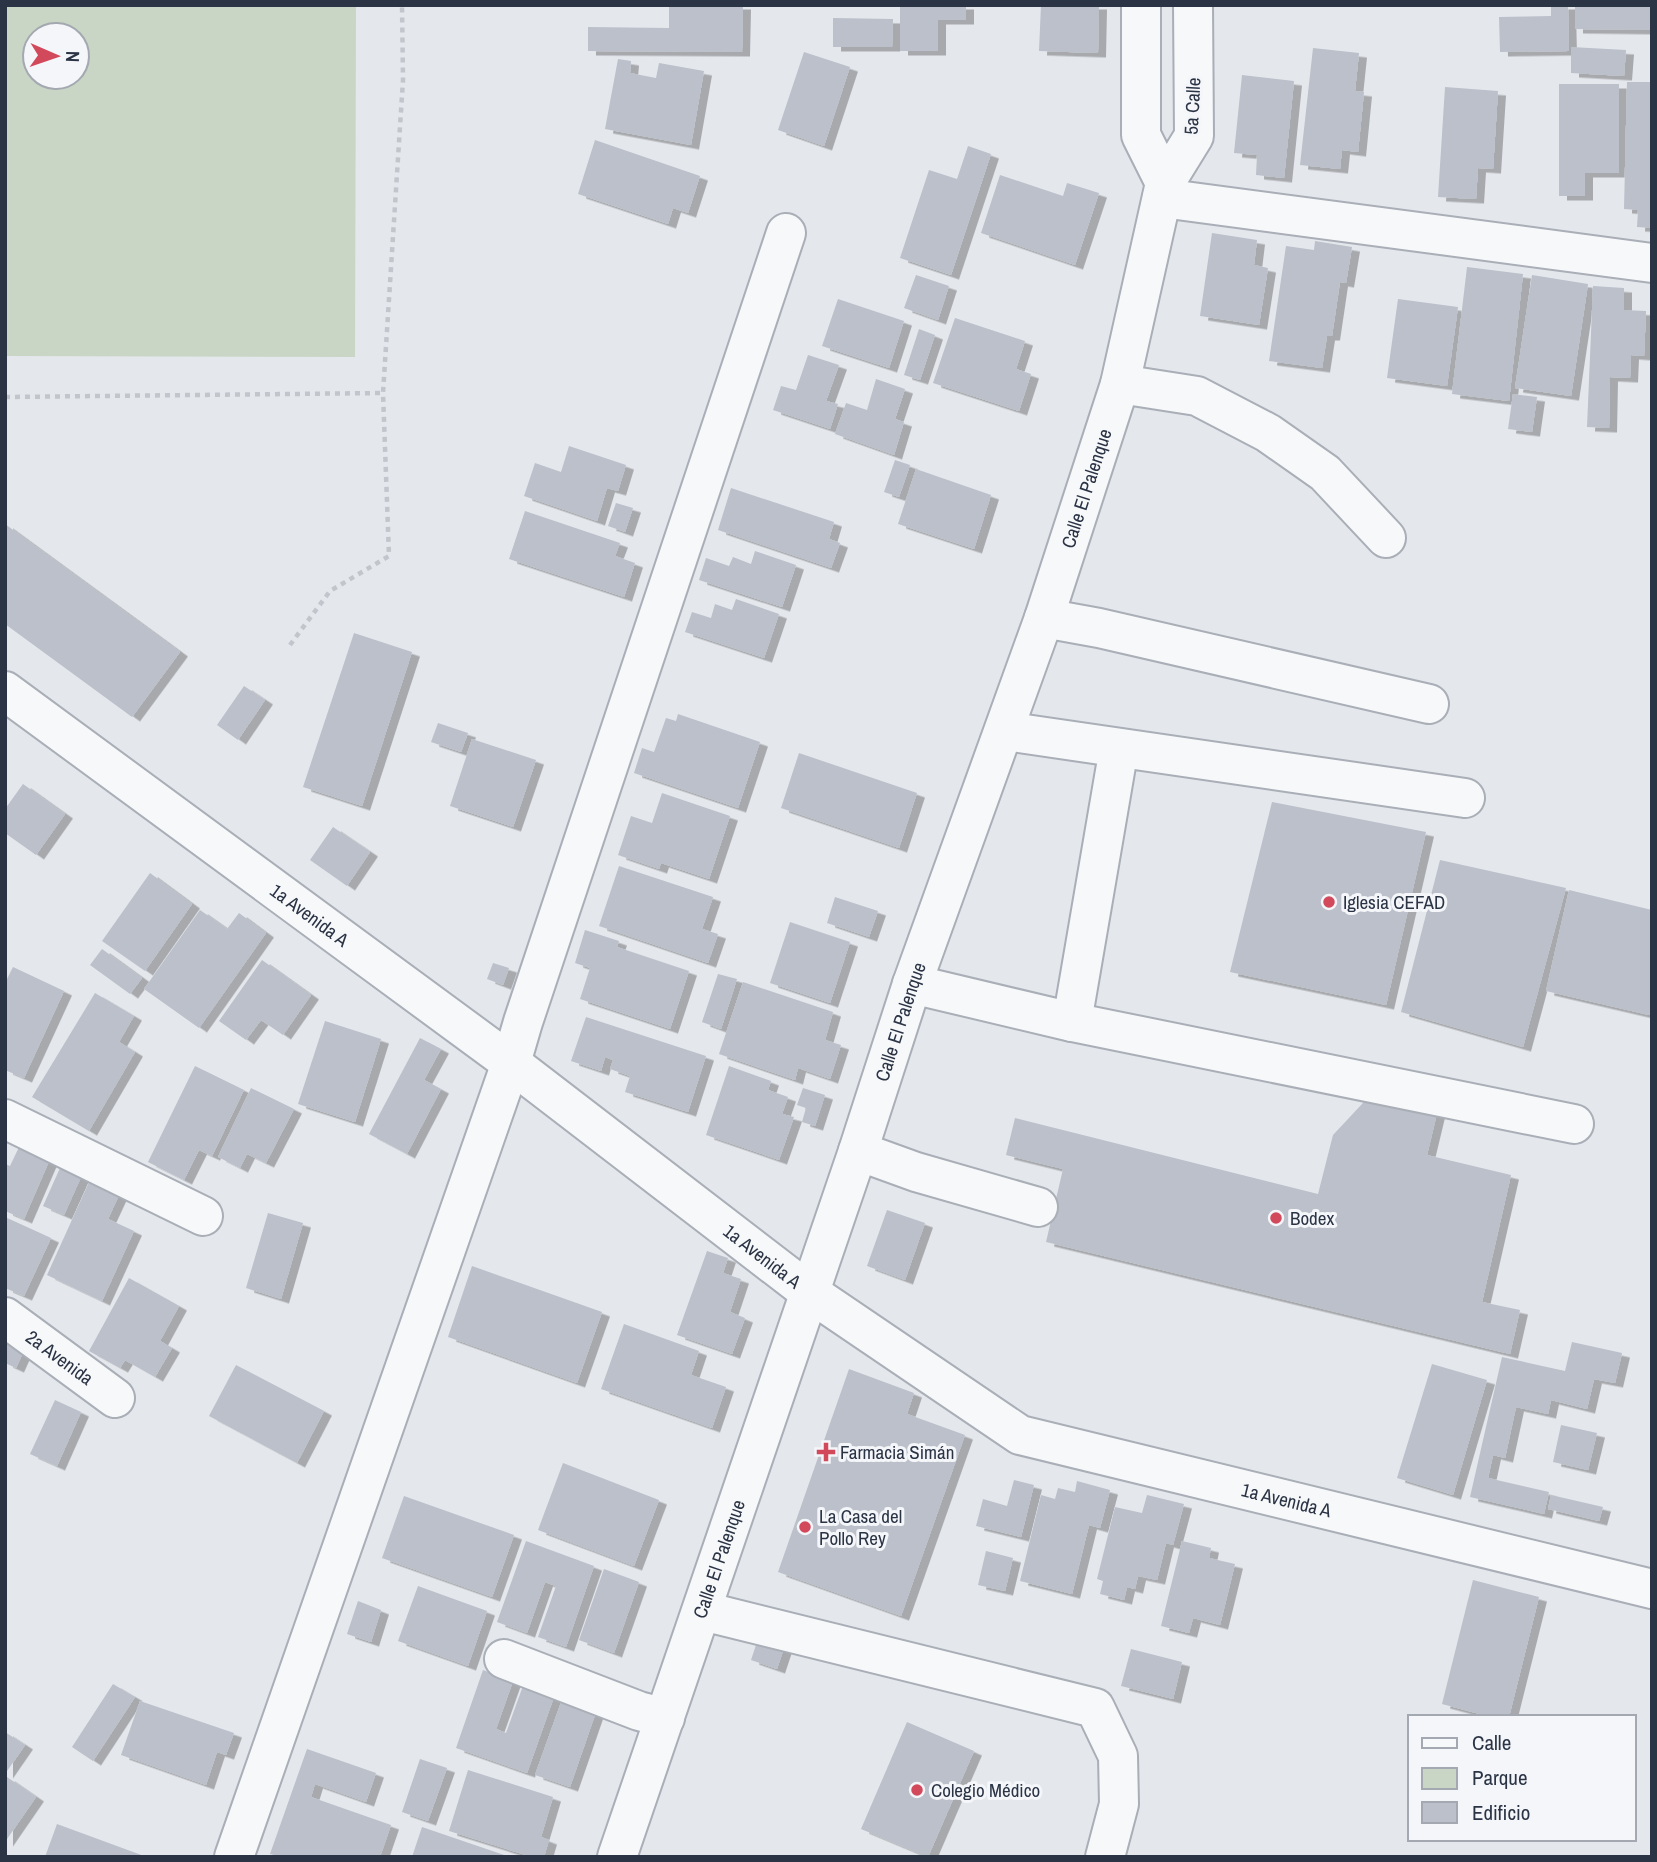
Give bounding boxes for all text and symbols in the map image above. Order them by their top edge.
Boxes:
north arrow [21,21,91,91]
text: N [60,51,86,63]
street label: 5a Calle [1178,77,1206,135]
street label: Calle El Palenque [1055,425,1118,551]
street label: 1a Avenida A [265,877,355,953]
place label: Iglesia CEFAD [1343,889,1445,915]
marker: Iglesia CEFAD [1321,894,1337,910]
street label: Calle El Palenque [868,958,932,1085]
place label: Bodex [1290,1205,1334,1231]
marker: Bodex [1268,1210,1284,1226]
street label: 1a Avenida A [718,1218,807,1295]
street label: 2a Avenida [21,1324,99,1391]
place label: Farmacia Simán [840,1439,954,1465]
marker: Farmacia Simán [818,1444,834,1460]
street label: 1a Avenida A [1239,1476,1335,1524]
street label: Calle El Palenque [686,1496,751,1622]
place label: La Casa del Pollo Rey [819,1503,902,1551]
marker: La Casa del Pollo Rey [797,1519,813,1535]
legend [1408,1715,1636,1841]
text: Calle [1472,1728,1511,1757]
text: Parque [1472,1763,1528,1792]
place label: Colegio Médico [931,1777,1040,1803]
marker: Colegio Médico [909,1782,925,1798]
text: Edificio [1472,1798,1530,1827]

